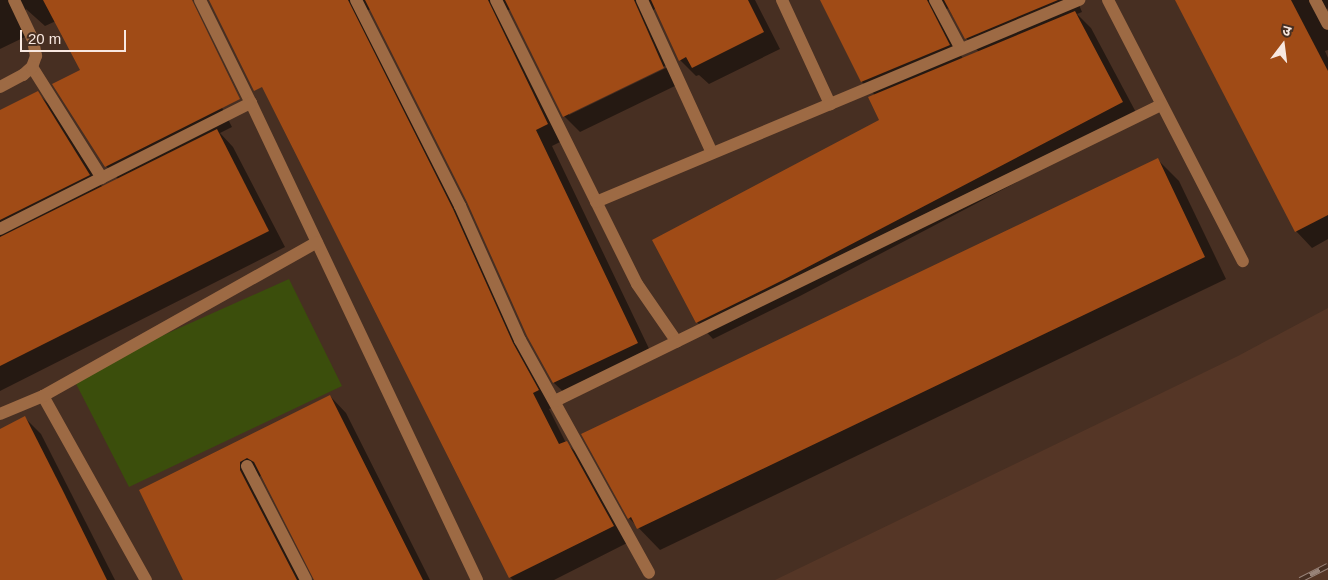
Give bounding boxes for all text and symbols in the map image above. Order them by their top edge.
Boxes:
scale bar [22,20,129,52]
north arrow [1258,20,1308,70]
text: उ [1281,22,1293,39]
text: 20 m [28,30,61,47]

